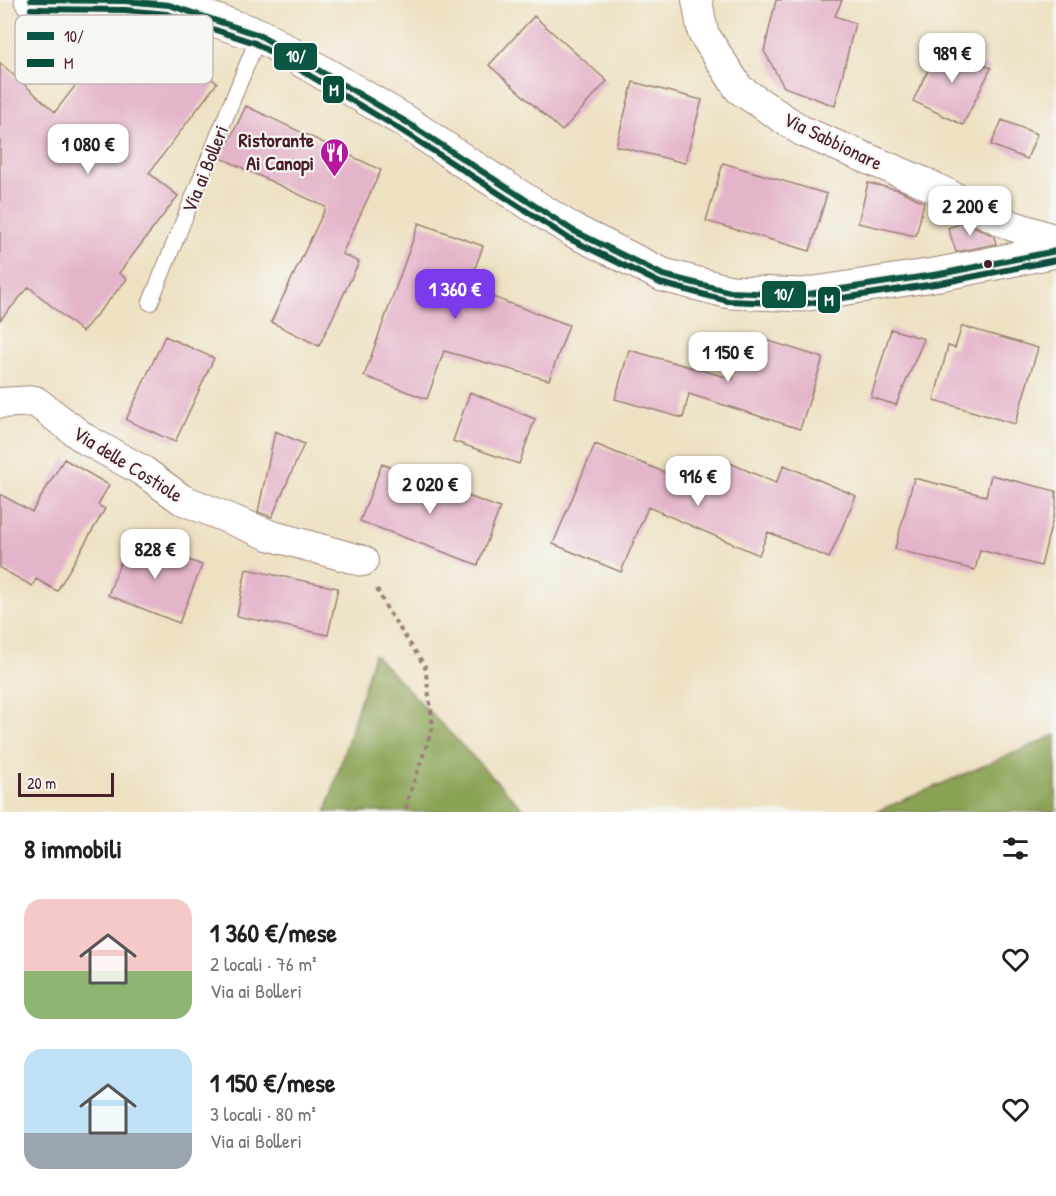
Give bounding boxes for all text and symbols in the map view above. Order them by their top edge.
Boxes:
legend [15,15,213,84]
text: 10/ [64,25,84,47]
pin: 989 € [910,33,994,84]
text: 989 € [933,39,971,66]
line badge: 10/ [273,42,318,71]
text: 10/ [286,45,306,67]
text: M [64,52,74,74]
line badge: M [322,75,345,104]
text: M [329,79,339,101]
street label: Via Sabbionare [779,105,887,176]
street label: Via ai Bolleri [175,121,234,217]
pin: 1 080 € [33,124,143,175]
place label: Ristorante Ai Canopi [238,126,314,177]
text: 1 080 € [62,130,114,157]
restaurant icon: Ristorante Ai Canopi [319,136,351,178]
pin: 2 200 € [915,186,1025,237]
text: 2 200 € [942,192,998,219]
unlabelled marker [982,258,994,270]
pin: 1 360 € [400,269,510,320]
text: 1 360 € [429,275,481,302]
line badge: 10/ [761,280,807,309]
text: 10/ [774,283,794,305]
line badge: M [817,286,841,314]
text: M [824,289,834,311]
pin: 1 150 € [673,332,783,383]
text: 1 150 € [703,338,753,365]
street label: Via delle Costiole [68,419,188,508]
pin: 916 € [656,456,740,507]
text: 916 € [680,462,716,489]
pin: 2 020 € [375,464,485,515]
text: 2 020 € [402,470,458,497]
pin: 828 € [113,529,197,580]
text: 828 € [135,535,175,562]
scale bar [18,770,114,798]
text: 20 m [27,772,56,794]
text: 8 immobili [24,831,122,866]
icon: filters [999,832,1032,865]
text: 1 360 €/mese [210,915,337,950]
icon: home [72,923,144,995]
icon: heart [999,943,1032,976]
text: 2 locali · 76 m² [210,950,317,977]
text: Via ai Bolleri [210,977,302,1004]
text: 1 150 €/mese [210,1065,335,1100]
icon: home [72,1073,144,1145]
icon: heart [999,1093,1032,1126]
text: 3 locali · 80 m² [210,1100,316,1127]
text: Via ai Bolleri [210,1127,302,1154]

